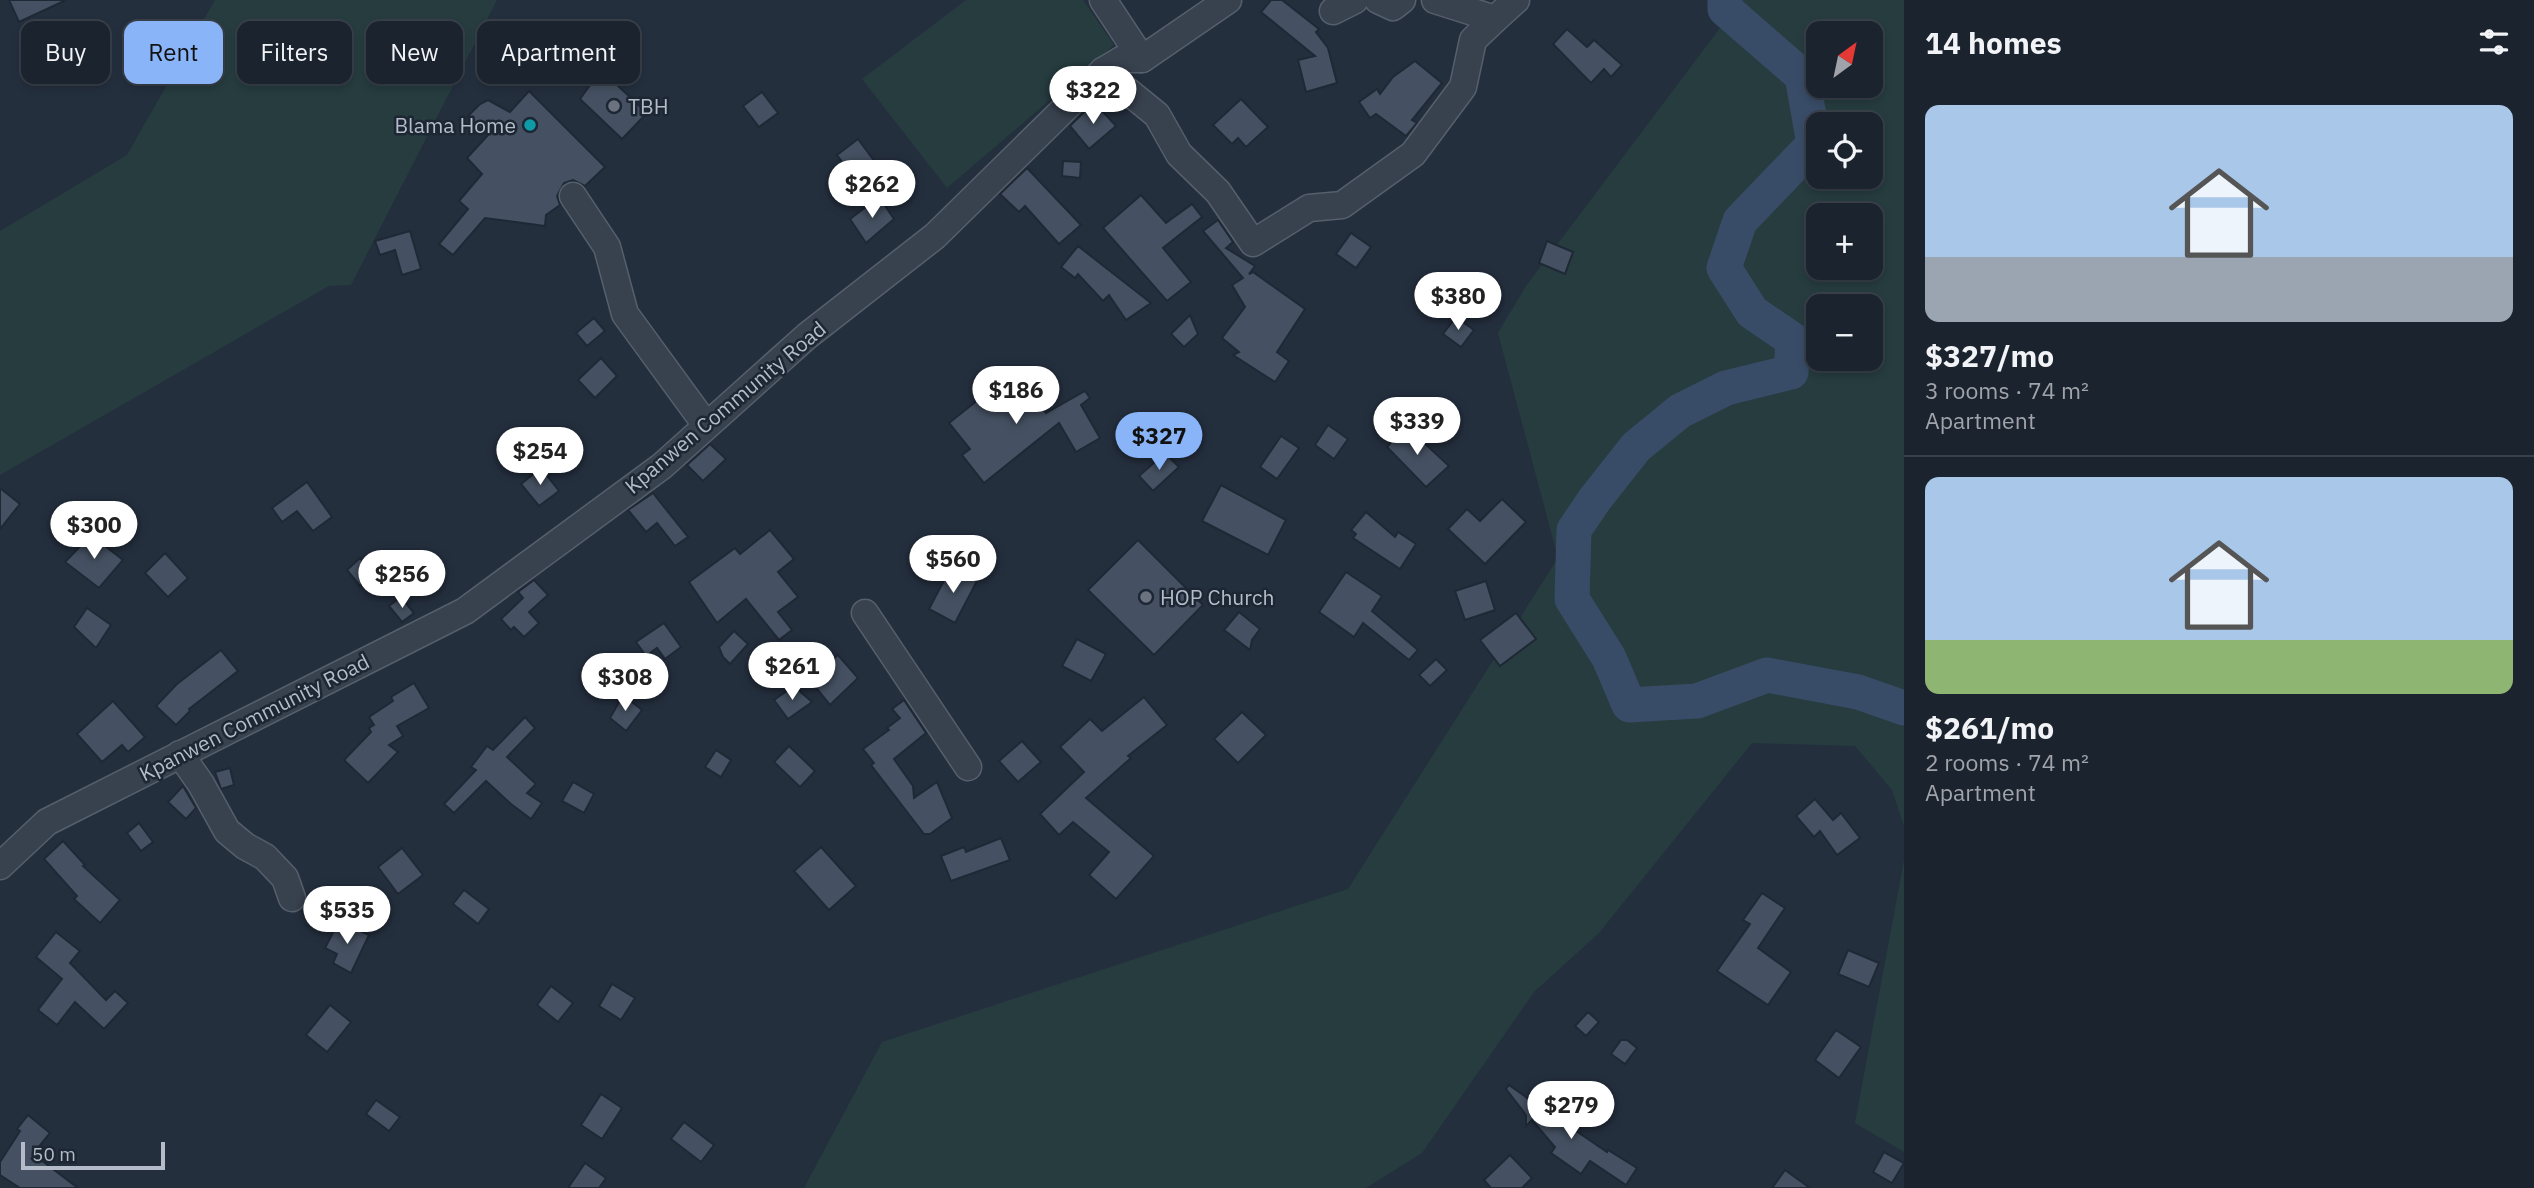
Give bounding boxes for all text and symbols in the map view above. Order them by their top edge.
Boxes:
chip: Buy [21,21,110,84]
chip: Rent [124,21,223,84]
chip: Filters [237,21,352,84]
chip: New [366,21,463,84]
chip: Apartment [477,21,640,84]
north arrow [1806,21,1883,98]
map controls [1806,21,1883,371]
text: 14 homes [1925,23,2062,62]
icon: filters [2475,23,2513,61]
pin: $322 [1052,66,1134,126]
text: $322 [1065,74,1121,104]
place label: TBH [628,92,669,120]
marker: TBH [606,98,622,114]
place label: Blama Home [394,111,516,139]
button: locate [1806,112,1883,189]
marker: Blama Home [522,117,538,133]
icon: home [2156,150,2282,276]
pin: $262 [831,160,913,220]
text: $262 [844,168,900,198]
button: + [1806,203,1883,280]
pin: $380 [1417,272,1499,332]
text: $380 [1430,280,1486,310]
button: − [1806,294,1883,371]
street label: Kpanwen Community Road [619,315,831,499]
text: $327/mo [1925,336,2054,375]
pin: $186 [975,366,1057,426]
text: $186 [988,374,1044,404]
text: 3 rooms · 74 m² [1925,375,2089,405]
pin: $339 [1376,398,1458,457]
text: $339 [1389,405,1445,435]
text: Apartment [1925,405,2036,435]
pin: $327 [1118,412,1200,472]
text: $327 [1131,420,1187,450]
pin: $254 [499,428,581,487]
text: $254 [512,435,568,465]
pin: $300 [53,502,135,561]
text: $300 [66,509,122,539]
icon: home [2156,522,2282,648]
pin: $560 [912,536,994,595]
text: $560 [925,543,981,573]
pin: $256 [361,550,443,610]
text: $256 [374,558,430,588]
place label: HOP Church [1160,583,1274,611]
marker: HOP Church [1138,589,1154,605]
pin: $261 [751,642,833,702]
street label: Kpanwen Community Road [134,647,374,787]
text: $261 [764,650,820,680]
pin: $308 [584,654,666,713]
text: $308 [597,661,653,691]
text: $261/mo [1925,708,2054,747]
text: 2 rooms · 74 m² [1925,747,2089,777]
text: Apartment [1925,777,2036,807]
pin: $535 [306,886,388,946]
text: $535 [319,894,375,924]
pin: $279 [1530,1082,1612,1141]
text: $279 [1543,1089,1599,1119]
scale bar [21,1139,164,1171]
text: 50 m [32,1142,76,1166]

